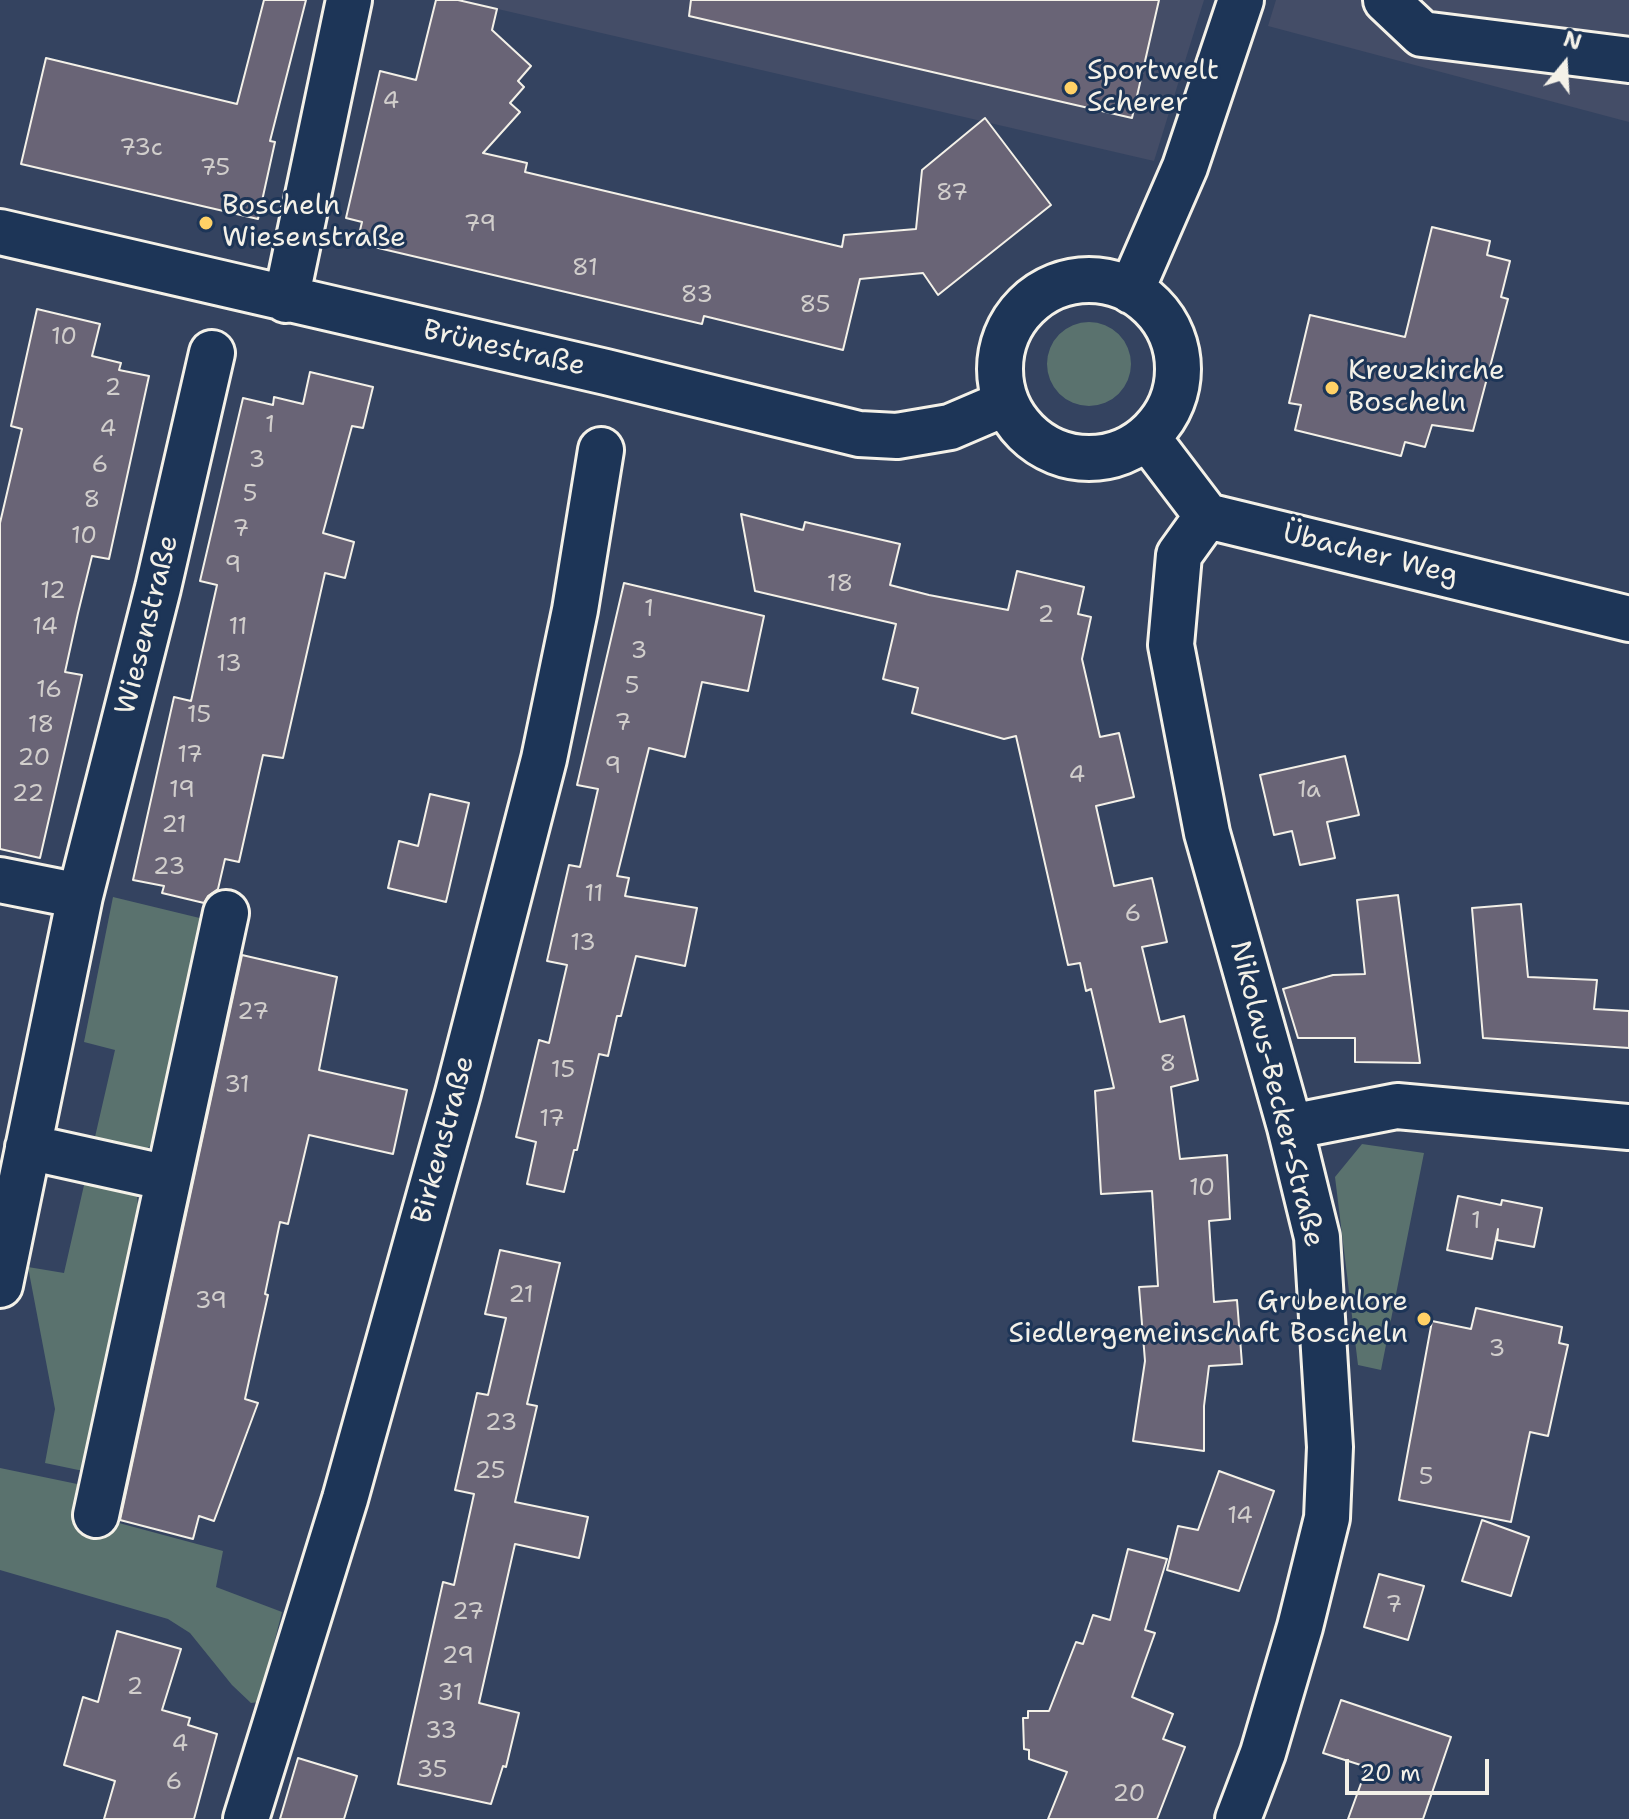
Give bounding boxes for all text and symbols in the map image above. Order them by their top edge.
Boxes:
north arrow [1525,24,1605,104]
text: N [1560,24,1585,57]
place label: Sportwelt Scherer [1087,55,1219,121]
marker: Sportwelt Scherer [1062,79,1080,97]
house number: 4 [383,88,399,116]
house number: 73c [119,135,163,163]
house number: 75 [200,155,230,183]
house number: 87 [936,180,968,208]
place label: Boscheln Wiesenstraße [222,190,406,256]
house number: 79 [464,211,496,239]
marker: Boscheln Wiesenstraße [197,214,215,232]
house number: 81 [572,255,598,283]
house number: 83 [681,282,713,310]
house number: 85 [800,292,830,320]
street label: Brünestraße [420,314,588,384]
house number: 10 [51,324,77,352]
place label: Kreuzkirche Boscheln [1348,355,1505,421]
house number: 2 [105,375,121,403]
marker: Kreuzkirche Boscheln [1323,379,1341,397]
house number: 1 [265,412,275,440]
house number: 4 [100,416,116,444]
house number: 3 [249,447,265,475]
house number: 6 [92,452,108,480]
house number: 5 [243,481,257,509]
house number: 8 [84,487,100,515]
house number: 7 [233,516,249,544]
street label: Übacher Weg [1279,517,1461,593]
house number: 10 [71,523,97,551]
street label: Wiesenstraße [109,532,187,718]
house number: 9 [225,552,241,580]
house number: 18 [827,571,853,599]
house number: 12 [40,578,66,606]
house number: 1 [644,596,654,624]
house number: 2 [1038,602,1054,630]
house number: 14 [32,614,58,642]
house number: 11 [228,614,248,642]
house number: 3 [631,638,647,666]
house number: 13 [216,651,242,679]
house number: 5 [625,673,639,701]
house number: 16 [36,677,62,705]
house number: 15 [187,702,211,730]
house number: 7 [615,710,631,738]
house number: 18 [28,712,54,740]
house number: 17 [177,742,203,770]
house number: 20 [18,745,50,773]
house number: 9 [605,753,621,781]
house number: 4 [1069,762,1085,790]
house number: 19 [169,777,195,805]
house number: 1a [1297,777,1321,805]
house number: 22 [12,781,44,809]
house number: 21 [161,812,187,840]
house number: 23 [153,854,185,882]
house number: 11 [584,881,604,909]
house number: 6 [1125,901,1141,929]
house number: 13 [570,930,596,958]
street label: Nikolaus-Becker-Straße [1222,937,1330,1251]
house number: 27 [237,999,269,1027]
house number: 8 [1160,1051,1176,1079]
street label: Birkenstraße [406,1053,482,1227]
house number: 15 [551,1057,575,1085]
house number: 31 [224,1072,250,1100]
house number: 17 [539,1106,565,1134]
house number: 10 [1189,1175,1215,1203]
house number: 1 [1471,1208,1481,1236]
house number: 21 [508,1282,534,1310]
place label: Grubenlore Siedlergemeinschaft Boscheln [1009,1286,1408,1352]
house number: 39 [195,1288,227,1316]
marker: Grubenlore Siedlergemeinschaft Boscheln [1415,1310,1433,1328]
house number: 3 [1489,1336,1505,1364]
house number: 23 [485,1410,517,1438]
house number: 25 [474,1458,506,1486]
house number: 5 [1419,1464,1433,1492]
house number: 14 [1227,1503,1253,1531]
house number: 7 [1386,1592,1402,1620]
house number: 27 [452,1599,484,1627]
house number: 29 [442,1643,474,1671]
house number: 2 [127,1674,143,1702]
house number: 31 [437,1680,463,1708]
house number: 33 [425,1718,457,1746]
house number: 4 [172,1731,188,1759]
scale bar [1349,1743,1493,1793]
house number: 35 [417,1757,447,1785]
text: 20 m [1359,1757,1421,1789]
house number: 6 [166,1769,182,1797]
house number: 20 [1113,1781,1145,1809]

